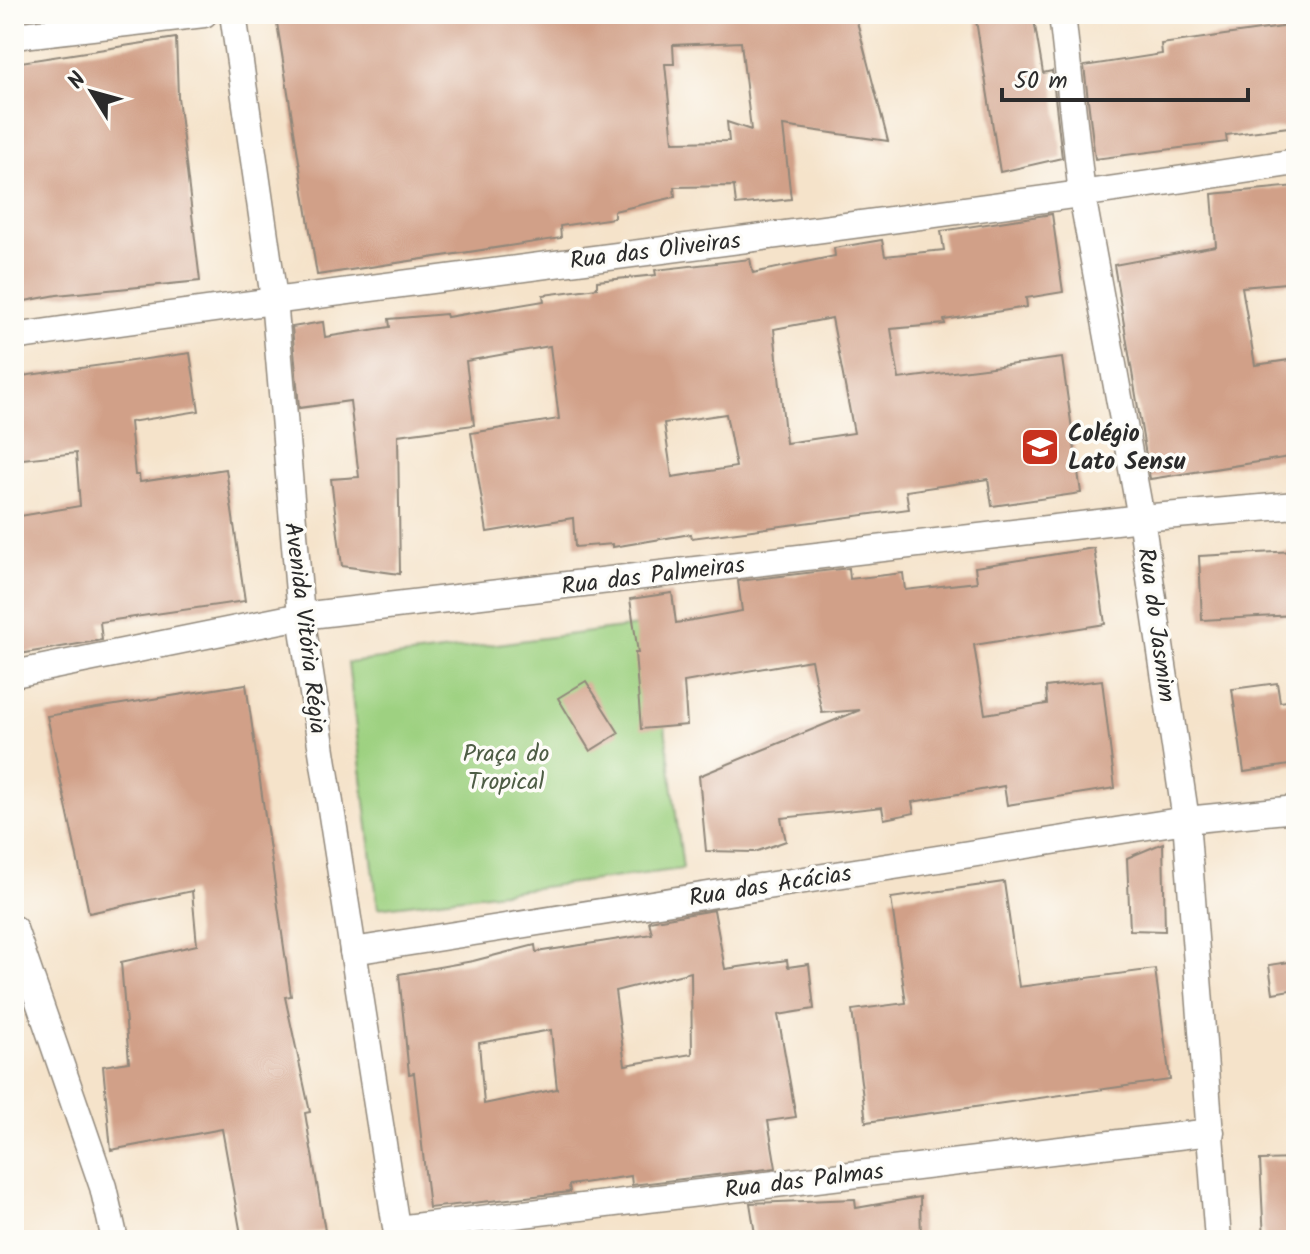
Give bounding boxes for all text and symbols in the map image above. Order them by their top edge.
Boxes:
north arrow [52,52,132,132]
scale bar [1002,52,1248,102]
text: 50 m [1014,62,1068,101]
text: N [60,65,96,98]
street label: Rua das Oliveiras [568,222,743,281]
place label: Colégio Lato Sensu [1068,415,1186,482]
school or university icon: Colégio Lato Sensu [1019,426,1061,468]
street label: Avenida Vitória Régia [272,520,337,736]
street label: Rua do Jasmim [1125,545,1186,705]
street label: Rua das Palmeiras [559,546,747,607]
park label: Praça do Tropical [463,735,549,802]
street label: Rua das Acácias [686,854,854,919]
street label: Rua das Palmas [722,1152,886,1211]

